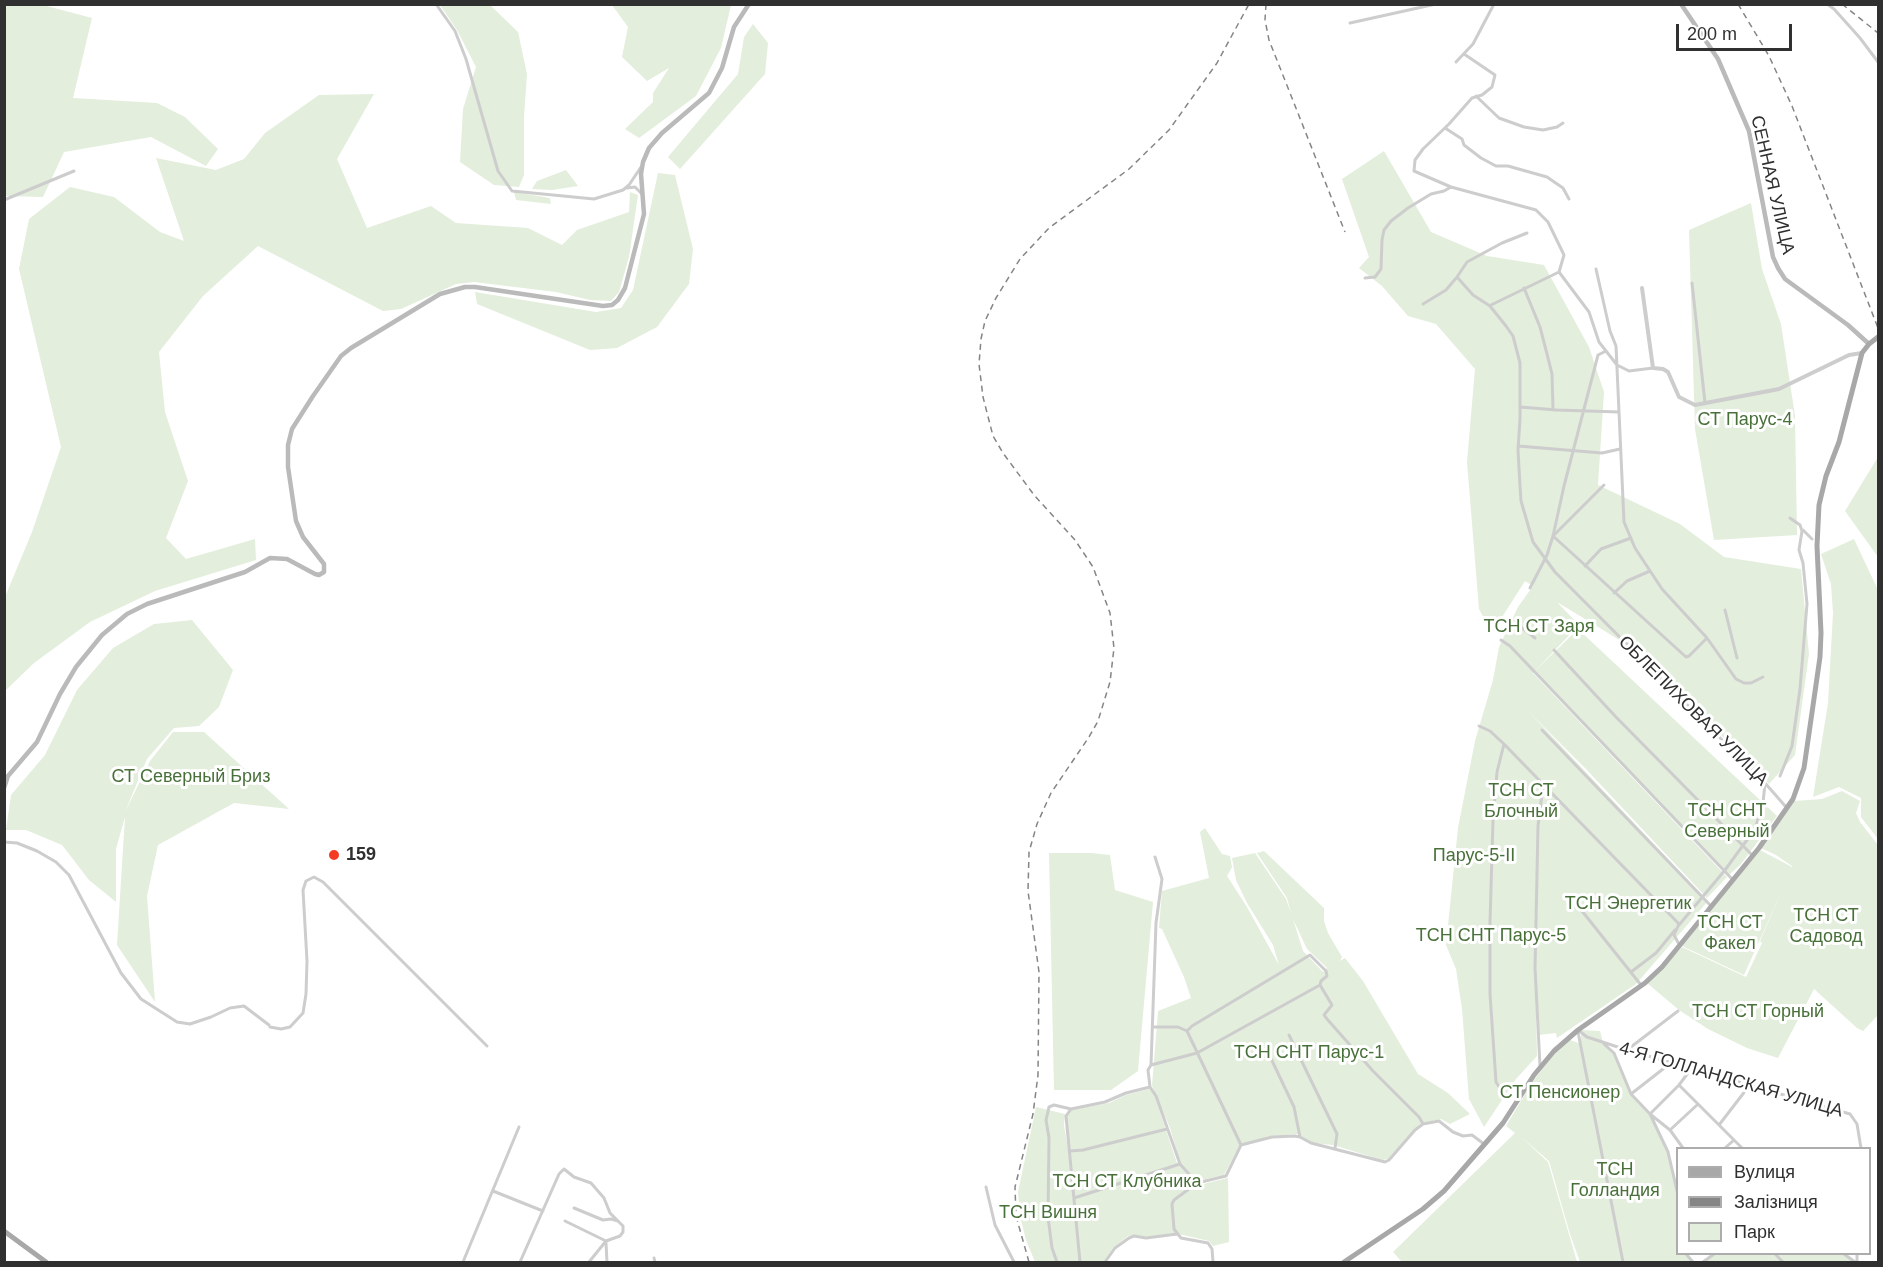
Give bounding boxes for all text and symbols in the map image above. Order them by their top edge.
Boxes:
scale bar [1679,12,1794,50]
text: 200 m [1687,24,1737,44]
street label: СЕННАЯ УЛИЦА [1746,113,1798,257]
park label: СТ Парус-4 [1698,409,1792,431]
park label: ТСН СТ Заря [1484,616,1594,638]
street label: ОБЛЕПИХОВАЯ УЛИЦА [1614,632,1772,790]
park label: СТ Северный Бриз [112,766,270,788]
park label: ТСН СТ Блочный [1484,780,1558,822]
park label: ТСН СНТ Северный [1684,800,1770,842]
place label: 159 [346,844,376,866]
park label: Парус-5-II [1433,845,1515,867]
marker: 159 [327,848,341,862]
park label: ТСН Энергетик [1565,893,1691,915]
park label: ТСН СТ Садовод [1789,905,1863,948]
park label: ТСН СТ Факел [1697,912,1763,954]
park label: ТСН СНТ Парус-5 [1416,925,1566,947]
park label: ТСН СТ Горный [1692,1001,1824,1023]
street label: 4-Я ГОЛЛАНДСКАЯ УЛИЦА [1617,1038,1845,1122]
park label: ТСН СНТ Парус-1 [1234,1042,1384,1064]
park label: СТ Пенсионер [1500,1082,1620,1104]
legend [1676,1147,1871,1255]
park label: ТСН Голландия [1570,1159,1660,1202]
text: Вулиця [1734,1162,1795,1182]
park label: ТСН СТ Клубника [1052,1171,1202,1193]
text: Залізниця [1734,1192,1818,1212]
park label: ТСН Вишня [999,1202,1097,1224]
text: Парк [1734,1222,1775,1242]

